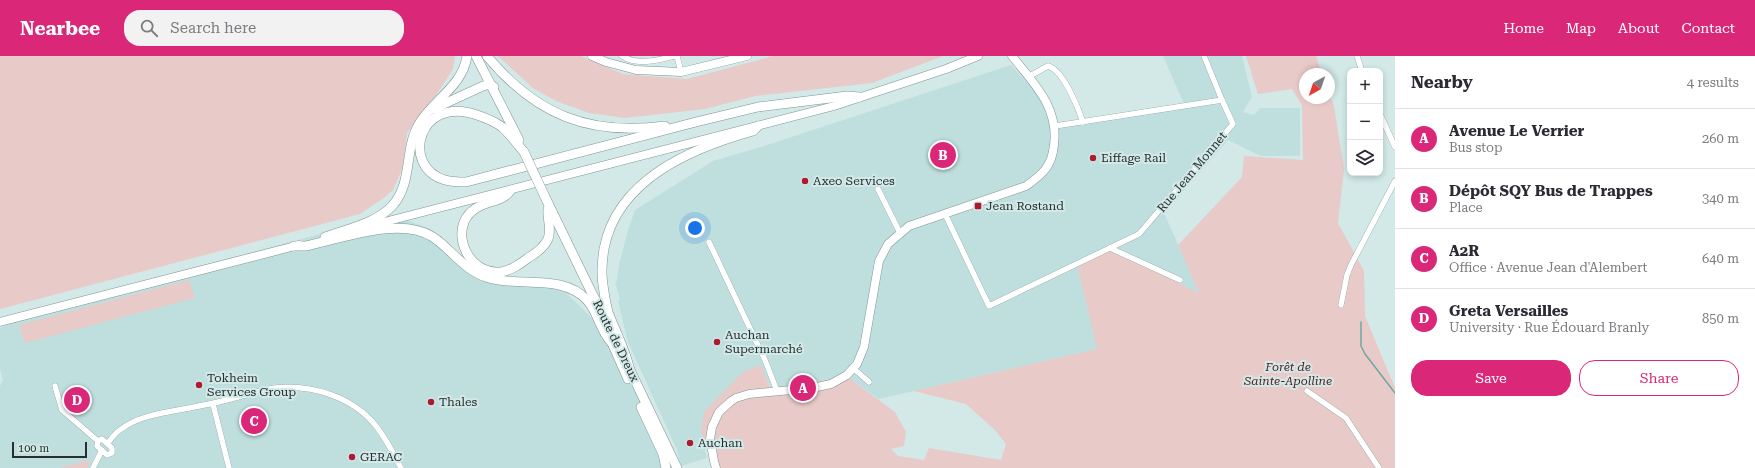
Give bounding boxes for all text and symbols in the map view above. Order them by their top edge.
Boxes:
search box [124,10,404,46]
text: Nearbee [20,17,100,40]
icon: search [138,17,160,39]
text: Search here [170,19,256,37]
text: Home [1503,20,1544,36]
text: Map [1566,20,1596,36]
text: About [1618,20,1660,36]
text: Contact [1682,20,1735,36]
north arrow [1299,68,1335,104]
map controls [1347,68,1383,176]
button: + [1347,68,1383,104]
text: Nearby [1411,72,1473,92]
text: 4 results [1687,75,1739,90]
button: − [1347,104,1383,140]
text: Avenue Le Verrier [1449,122,1584,140]
street label: Rue Jean Monnet [1154,128,1230,215]
text: A [1419,131,1429,146]
text: 260 m [1702,131,1739,146]
pin: B [930,140,956,170]
button: layers [1347,140,1383,176]
text: Bus stop [1449,140,1503,155]
place label: Eiffage Rail [1101,151,1166,165]
marker: Eiffage Rail [1088,153,1098,163]
place label: Axeo Services [813,174,895,188]
marker: Axeo Services [800,176,810,186]
text: Dépôt SQY Bus de Trappes [1449,182,1653,200]
text: B [1419,191,1429,206]
text: 340 m [1702,191,1739,206]
place label: Jean Rostand [986,199,1064,213]
text: Place [1449,200,1483,215]
marker: Jean Rostand [973,201,983,211]
your location [685,218,705,238]
text: A2R [1449,242,1479,260]
text: C [1419,251,1429,266]
text: 640 m [1702,251,1739,266]
text: Office · Avenue Jean d'Alembert [1449,260,1647,275]
street label: Route de Dreux [590,298,642,384]
text: Greta Versailles [1449,302,1568,320]
text: D [1419,311,1429,326]
text: 850 m [1702,311,1739,326]
text: University · Rue Édouard Branly [1449,320,1649,335]
place label: Auchan Supermarché [725,328,803,356]
marker: Auchan Supermarché [712,337,722,347]
park label: Forêt de Sainte-Apolline [1243,360,1332,388]
button: Save [1411,360,1571,396]
button: Share [1579,360,1739,396]
place label: Tokheim Services Group [207,371,296,399]
pin: A [790,373,816,403]
marker: Tokheim Services Group [194,380,204,390]
pin: D [64,385,90,415]
place label: Thales [439,395,478,409]
marker: Thales [426,397,436,407]
pin: C [241,406,267,436]
place label: Auchan [698,436,743,450]
marker: Auchan [685,438,695,448]
scale bar [12,440,87,459]
text: 100 m [18,442,49,455]
place label: GERAC [360,450,403,464]
marker: GERAC [347,452,357,462]

